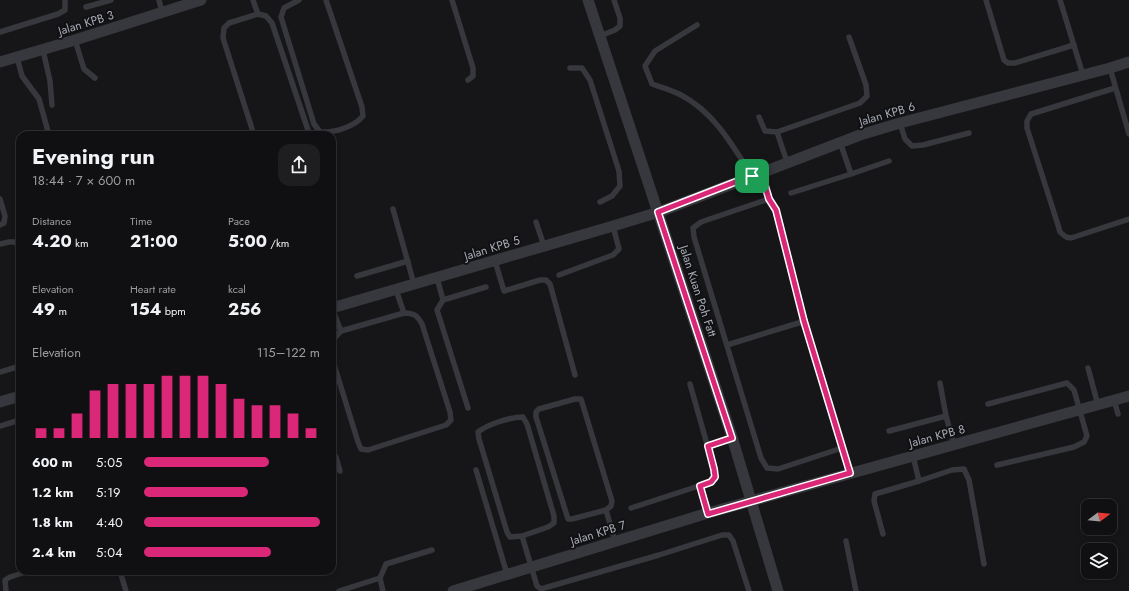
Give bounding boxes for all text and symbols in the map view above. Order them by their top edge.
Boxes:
street label: Jalan KPB 3 [54,6,116,41]
street label: Jalan KPB 6 [855,97,917,131]
text: Evening run [32,140,155,172]
button: share [278,144,320,186]
pin [735,159,769,193]
icon: arrive [741,165,763,187]
text: 18:44 · 7 × 600 m [32,171,135,190]
text: Distance [32,213,71,229]
text: Time [130,213,152,229]
text: Pace [228,213,250,229]
text: 4.20 [32,229,72,253]
text: 21:00 [130,229,178,253]
text: 5:00 [228,229,267,253]
street label: Jalan KPB 5 [460,231,522,266]
text: km [72,235,88,251]
text: /km [267,235,289,251]
street label: Jalan Kuan Poh Fatt [674,241,721,339]
text: Elevation [32,281,74,297]
text: Heart rate [130,281,176,297]
text: kcal [228,281,246,297]
text: 49 [32,297,55,321]
text: 154 [130,297,161,321]
text: 256 [228,297,262,321]
text: m [55,303,67,319]
text: bpm [161,303,186,319]
text: Elevation [32,343,81,362]
text: 115–122 m [257,343,320,362]
street label: Jalan KPB 8 [905,420,967,453]
text: 600 m [32,453,72,472]
text: 5:05 [96,453,122,472]
text: 1.2 km [32,483,73,502]
text: 5:19 [96,483,121,502]
north arrow [1081,499,1117,535]
map controls [1081,499,1117,579]
text: 1.8 km [32,513,73,532]
text: 4:40 [96,513,123,532]
street label: Jalan KPB 7 [566,516,629,551]
text: 2.4 km [32,543,76,562]
text: 5:04 [96,543,123,562]
button: layers [1081,543,1117,579]

